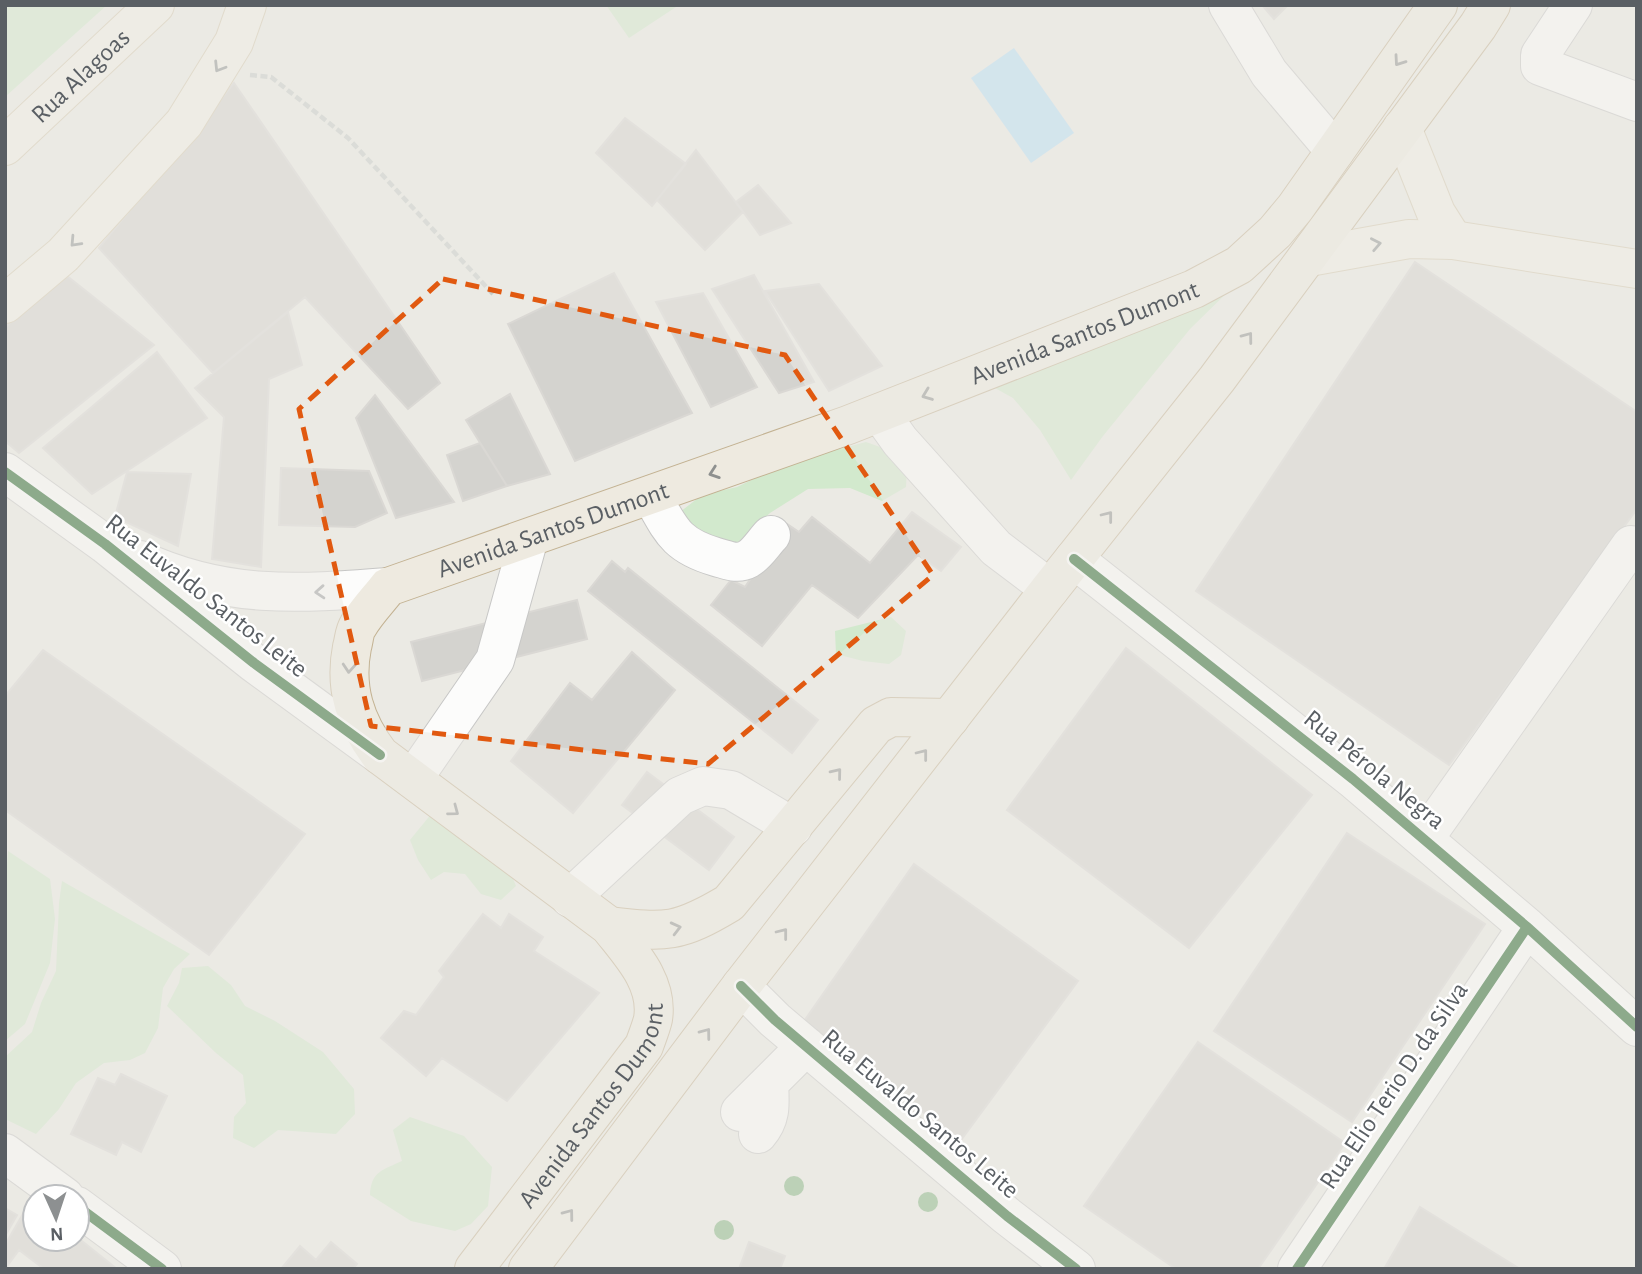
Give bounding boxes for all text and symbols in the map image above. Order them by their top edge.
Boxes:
street label: Rua Alagoas [27,24,135,128]
one-way arrow [1394,53,1407,66]
one-way arrow [214,59,227,72]
one-way arrow [71,234,83,247]
one-way arrow [1370,237,1382,252]
street label: Avenida Santos Dumont [967,276,1203,390]
one-way arrow [1240,332,1253,345]
one-way arrow [922,387,934,401]
one-way arrow [708,465,720,479]
street label: Avenida Santos Dumont [434,477,672,583]
street label: Rua Euvaldo Santos Leite [101,509,312,682]
one-way arrow [1100,512,1112,525]
one-way arrow [314,584,325,599]
one-way arrow [342,663,357,674]
street label: Rua Pérola Negra [1299,705,1450,834]
one-way arrow [914,749,927,761]
one-way arrow [828,769,841,781]
one-way arrow [446,802,459,815]
one-way arrow [670,921,682,936]
one-way arrow [775,928,787,941]
street label: Rua Elio Terio D. da Silva [1315,977,1473,1194]
street label: Avenida Santos Dumont [514,1003,668,1213]
street label: Rua Euvaldo Santos Leite [817,1024,1024,1203]
one-way arrow [697,1028,710,1040]
north arrow [21,1183,91,1253]
one-way arrow [560,1209,573,1222]
text: N [50,1224,64,1243]

